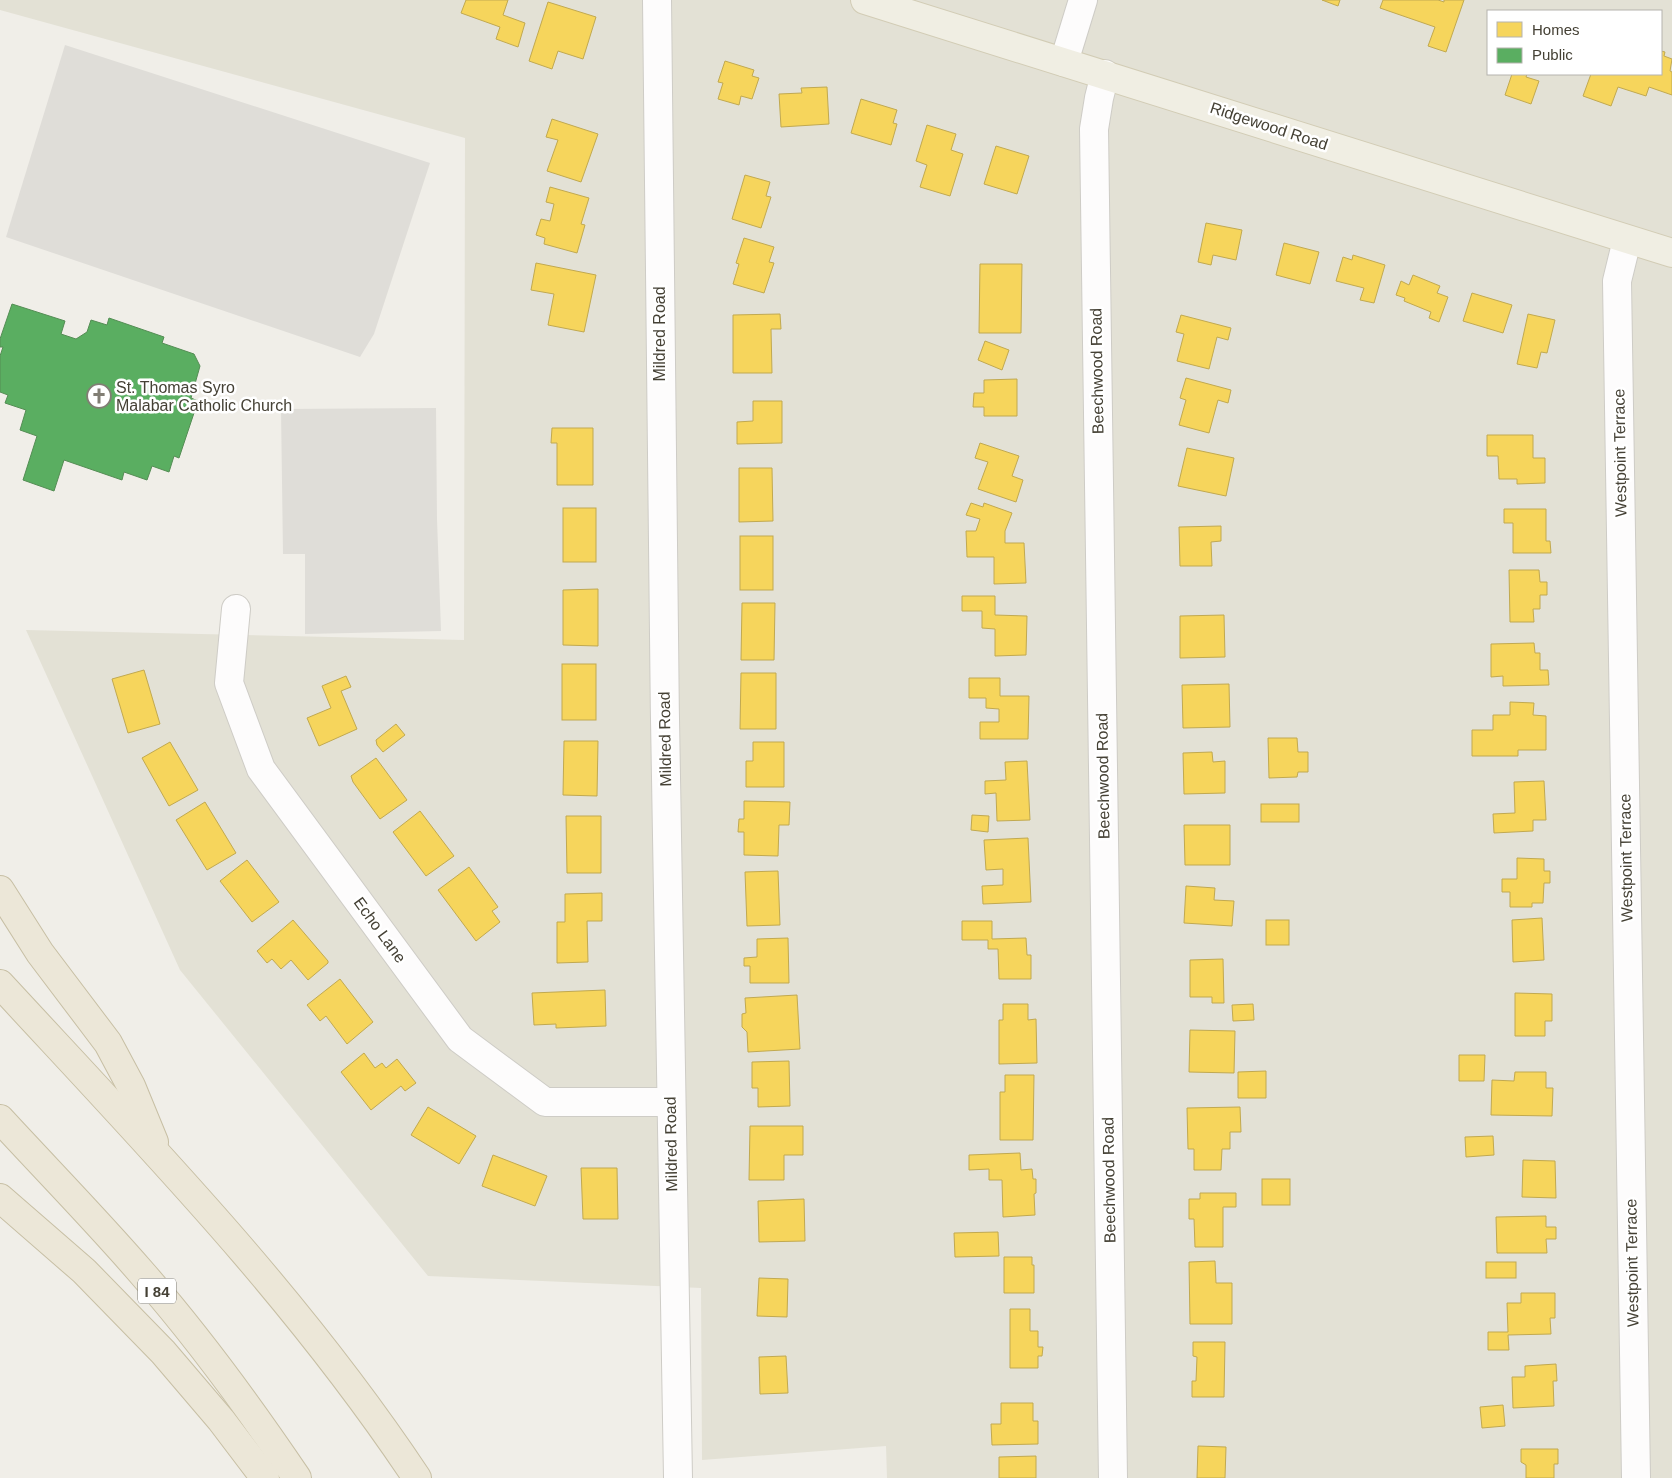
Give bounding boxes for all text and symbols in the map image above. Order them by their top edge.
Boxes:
legend [1487,10,1662,75]
text: Homes [1532,21,1580,38]
text: Public [1532,46,1573,63]
street label: Ridgewood Road [1208,99,1330,153]
street label: Mildred Road [651,286,668,382]
street label: Beechwood Road [1087,308,1107,434]
place label: St. Thomas Syro Malabar Catholic Church [116,379,292,414]
church icon: St. Thomas Syro Malabar Catholic Church [86,383,112,409]
street label: Westpoint Terrace [1610,389,1630,517]
street label: Mildred Road [656,691,674,787]
street label: Beechwood Road [1093,713,1113,839]
street label: Westpoint Terrace [1616,794,1636,922]
street label: Echo Lane [351,894,409,966]
street label: Mildred Road [662,1096,680,1192]
street label: Beechwood Road [1099,1117,1119,1243]
street label: Westpoint Terrace [1622,1199,1642,1327]
road number: I 84 [138,1278,176,1304]

